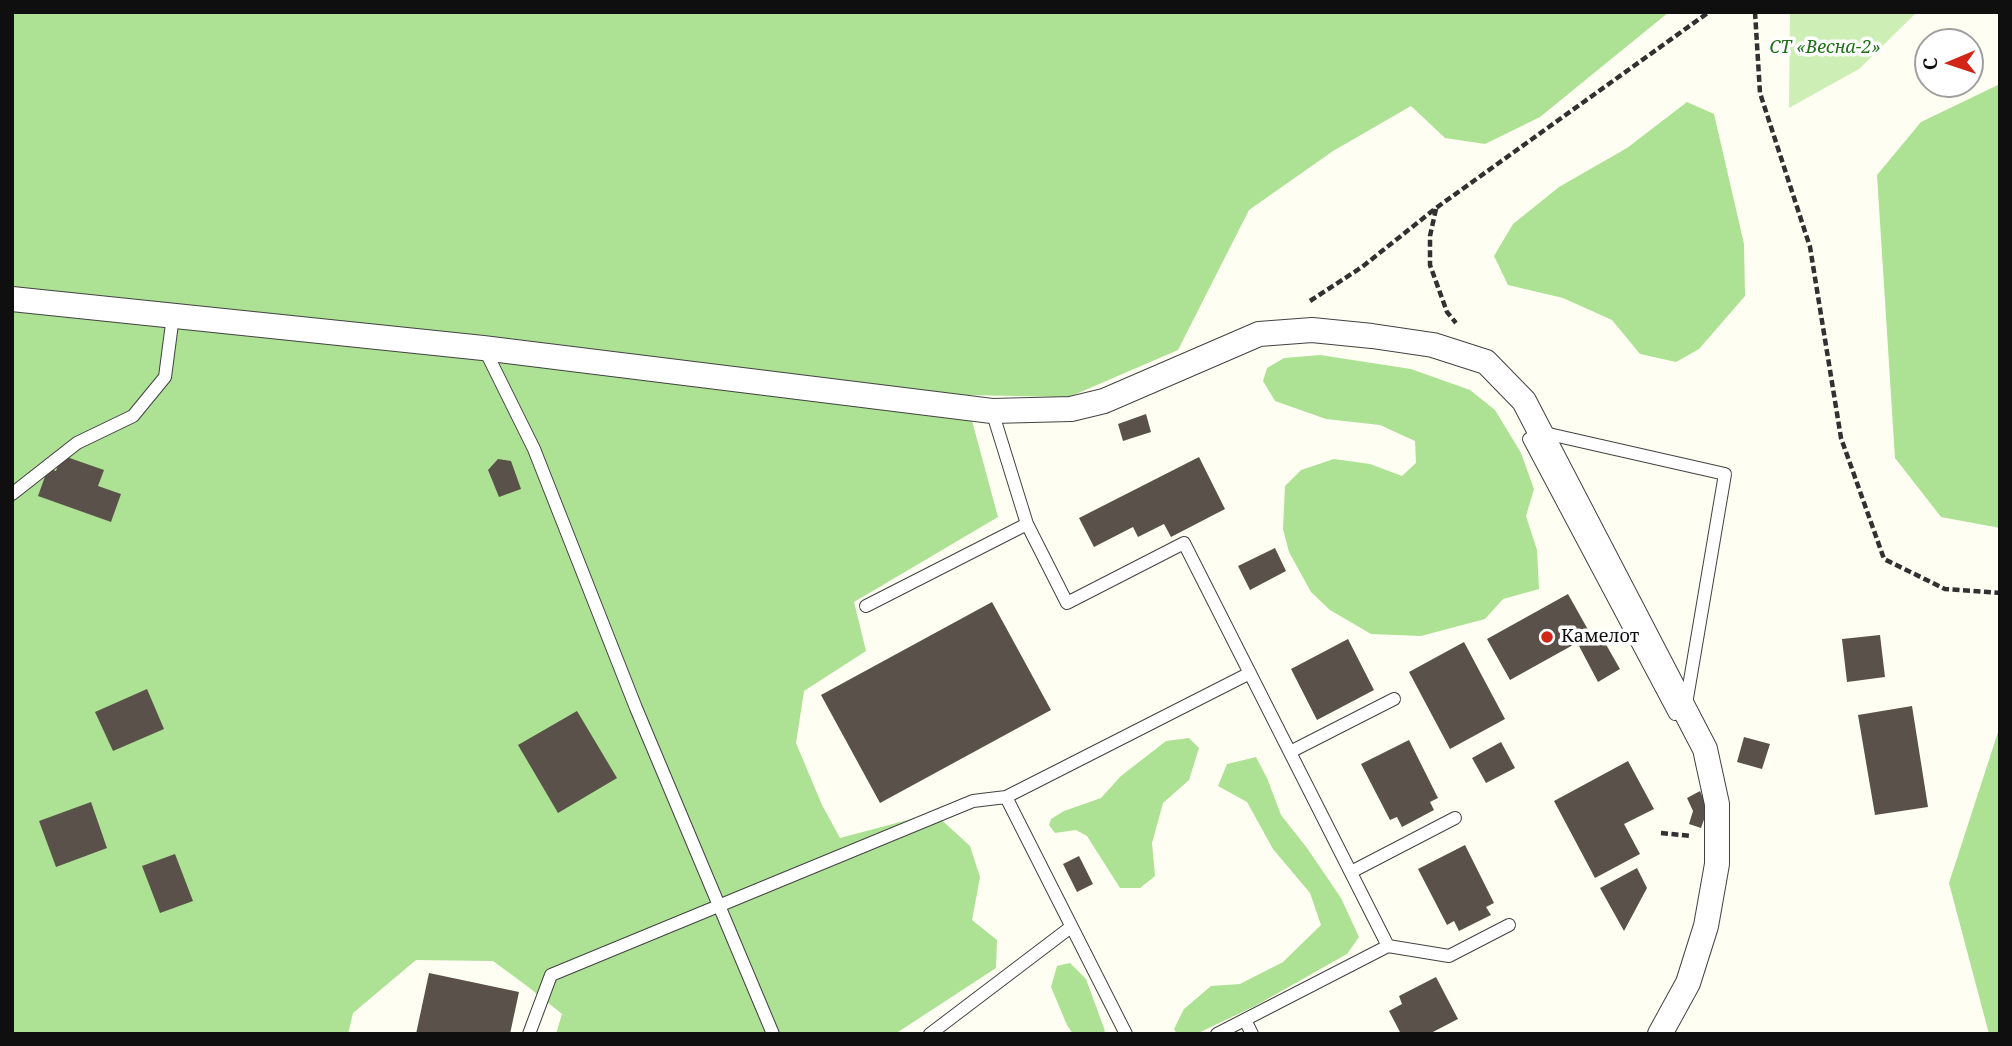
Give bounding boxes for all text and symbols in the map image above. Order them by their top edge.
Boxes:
north arrow [1914,28,1984,98]
park label: СТ «Весна-2» [1769,37,1881,59]
text: С [1917,57,1943,70]
place label: Камелот [1561,626,1639,648]
marker: Камелот [1539,629,1555,645]

